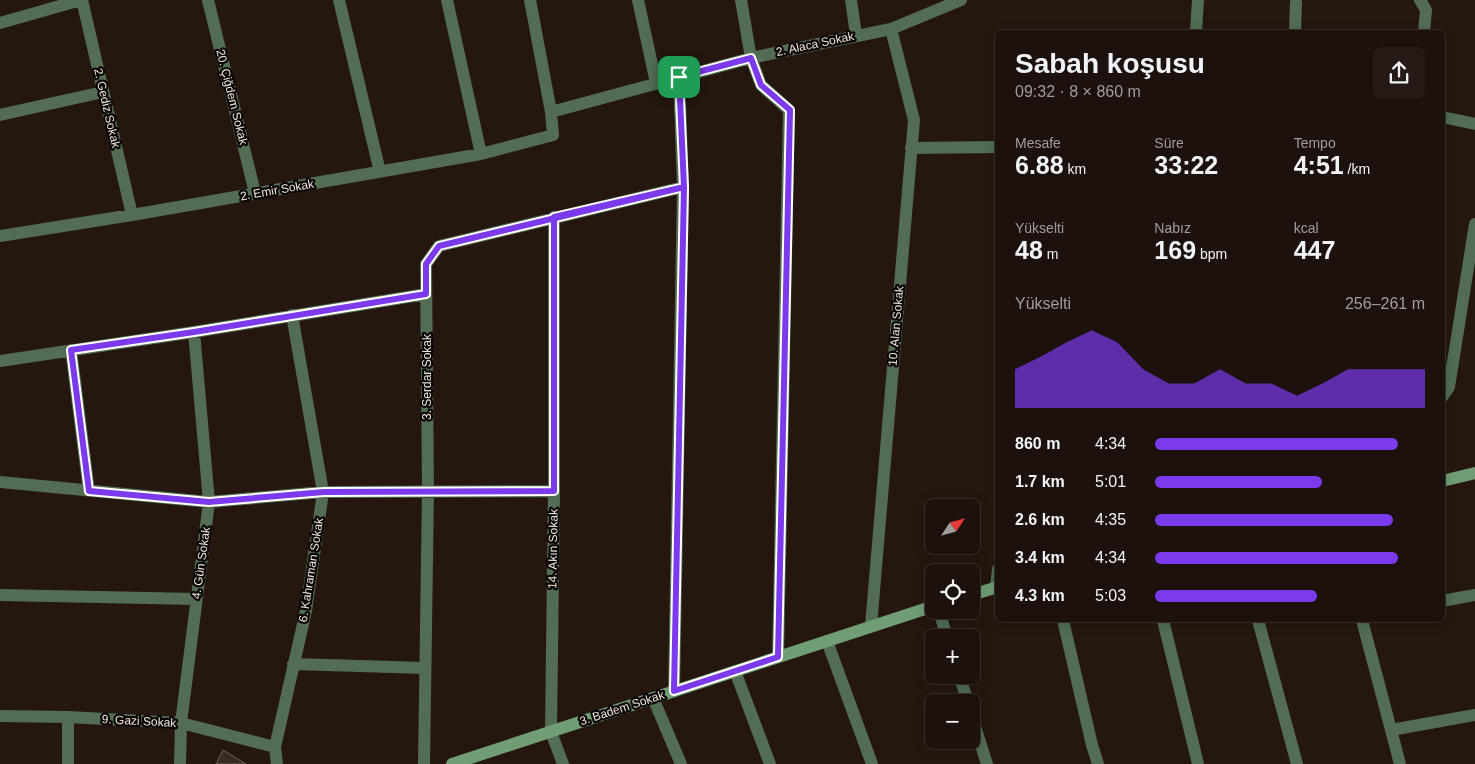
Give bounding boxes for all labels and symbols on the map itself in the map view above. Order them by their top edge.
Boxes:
street label: 2. Alaca Sokak [775,29,856,59]
street label: 20. Çiğdem Sokak [213,48,251,147]
pin [658,56,700,98]
street label: 2. Gediz Sokak [91,67,123,150]
street label: 2. Emir Sokak [239,176,316,203]
street label: 10. Alan Sokak [886,285,907,366]
street label: 3. Serdar Sokak [420,333,434,420]
north arrow [925,499,980,554]
street label: 14. Akın Sokak [545,508,561,589]
street label: 6. Kahraman Sokak [296,516,326,623]
street label: 4. Gün Sokak [189,525,213,600]
street label: 3. Badem Sokak [578,687,667,728]
street label: 9. Gazi Sokak [101,712,178,730]

